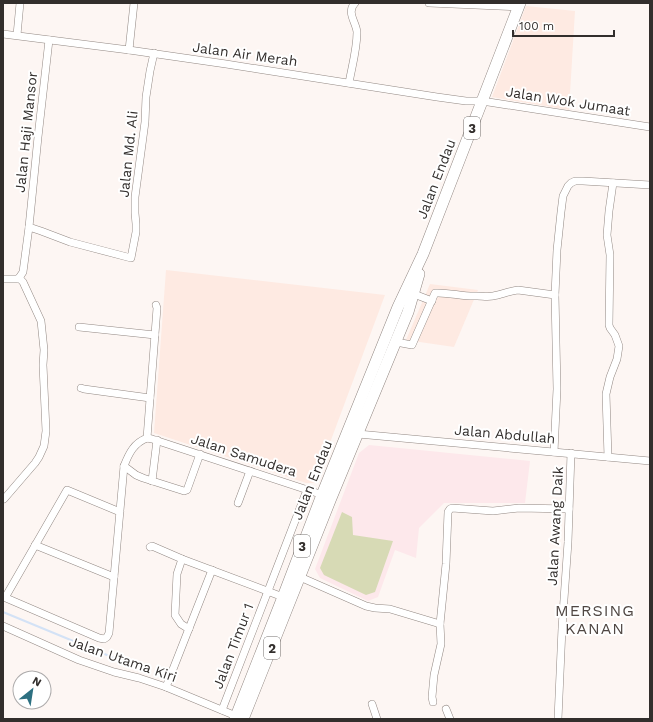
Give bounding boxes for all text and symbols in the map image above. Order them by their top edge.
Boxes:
scale bar [513,12,614,38]
text: 100 m [519,19,554,33]
street label: Jalan Air Merah [191,39,299,69]
street label: Jalan Haji Mansor [12,70,40,193]
street label: Jalan Wok Jumaat [505,83,631,119]
street label: Jalan Md. Ali [115,110,141,198]
road number: 3 [464,117,480,139]
street label: Jalan Endau [413,137,459,221]
street label: Jalan Abdullah [454,422,556,446]
street label: Jalan Samudera [189,430,299,480]
street label: Jalan Endau [289,438,335,522]
street label: Jalan Awang Daik [544,466,566,586]
road number: 3 [294,535,310,557]
street label: Jalan Timur 1 [209,601,257,691]
district label: MERSING KANAN [555,601,635,638]
street label: Jalan Utama Kiri [67,633,179,685]
road number: 2 [264,637,280,659]
north arrow [12,670,52,710]
text: N [30,674,44,689]

